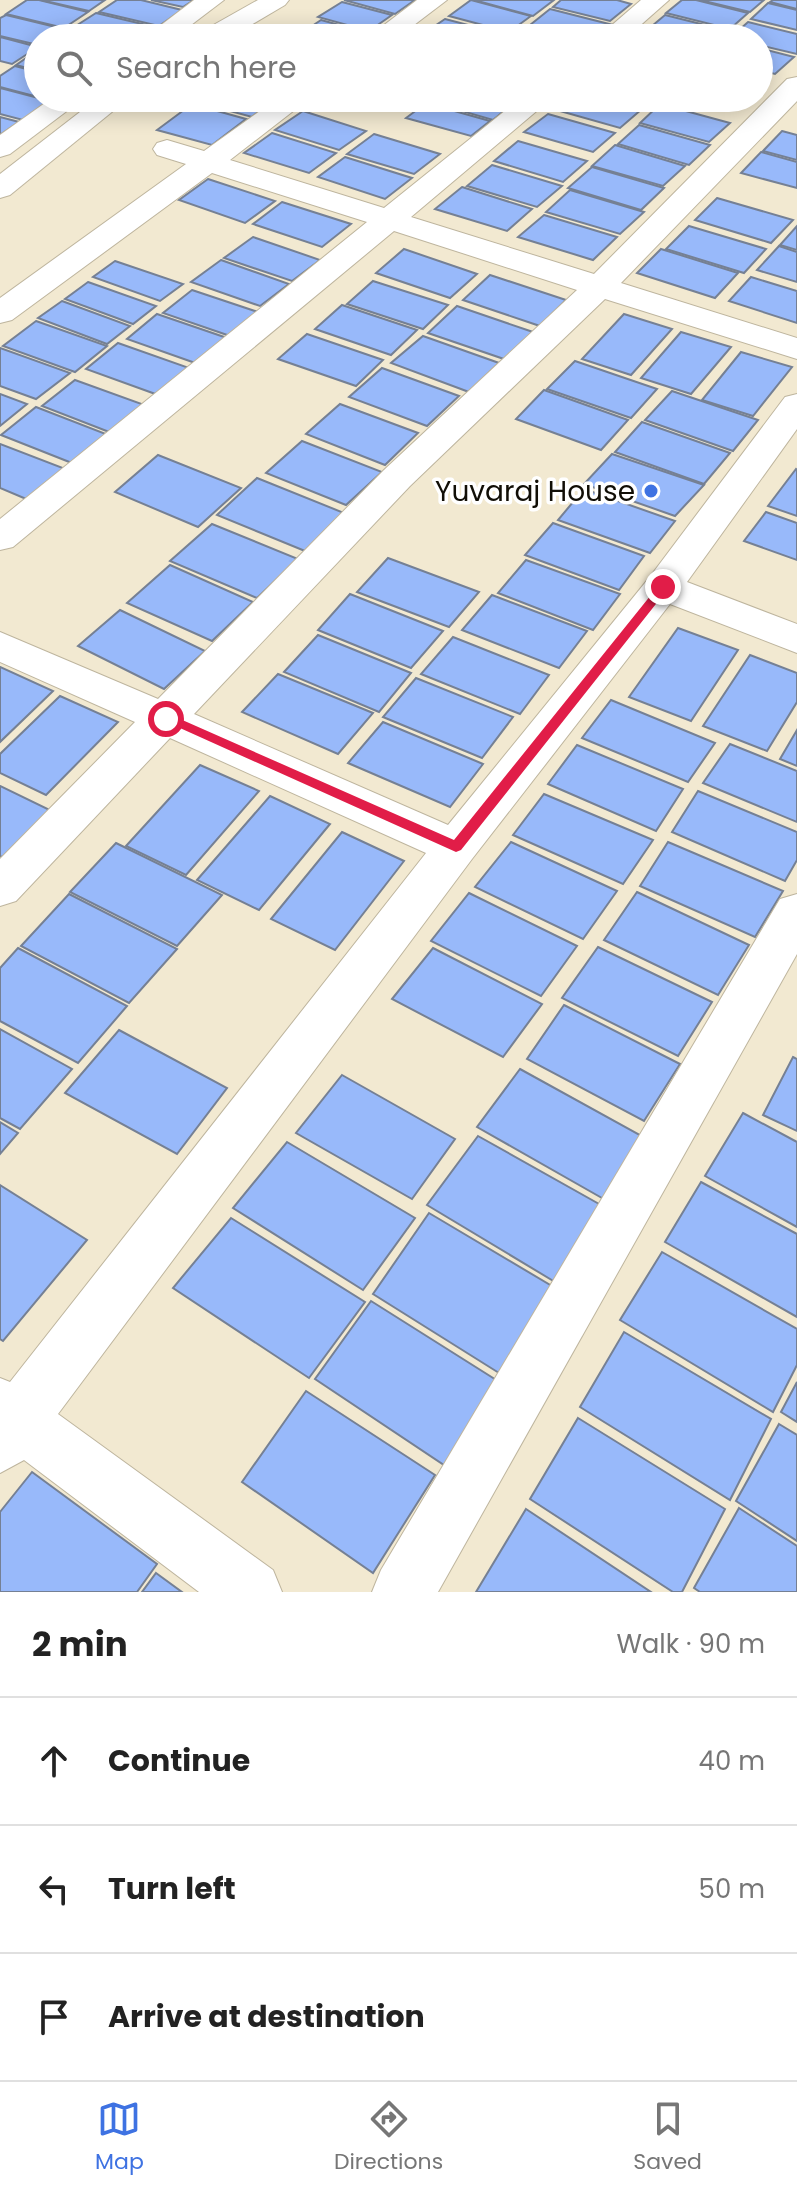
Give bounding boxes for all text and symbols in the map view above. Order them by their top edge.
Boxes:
search box [24,24,773,112]
icon: search [52,46,96,90]
text: Search here [116,46,297,89]
place label: Yuvaraj House [435,472,635,511]
marker: Yuvaraj House [642,482,660,500]
route end [645,569,681,605]
route start [148,701,184,737]
text: 2 min [32,1620,128,1668]
text: Walk · 90 m [616,1626,765,1662]
icon: ahead [32,1739,76,1783]
text: Continue [108,1739,250,1782]
text: 40 m [699,1743,765,1779]
icon: left [32,1867,76,1911]
text: Turn left [108,1867,236,1910]
text: 50 m [699,1871,765,1907]
icon: arrive [32,1995,76,2039]
text: Arrive at destination [108,1995,425,2038]
tab: Map [95,2097,144,2178]
tab: Directions [334,2097,443,2178]
tab: Saved [633,2097,702,2178]

